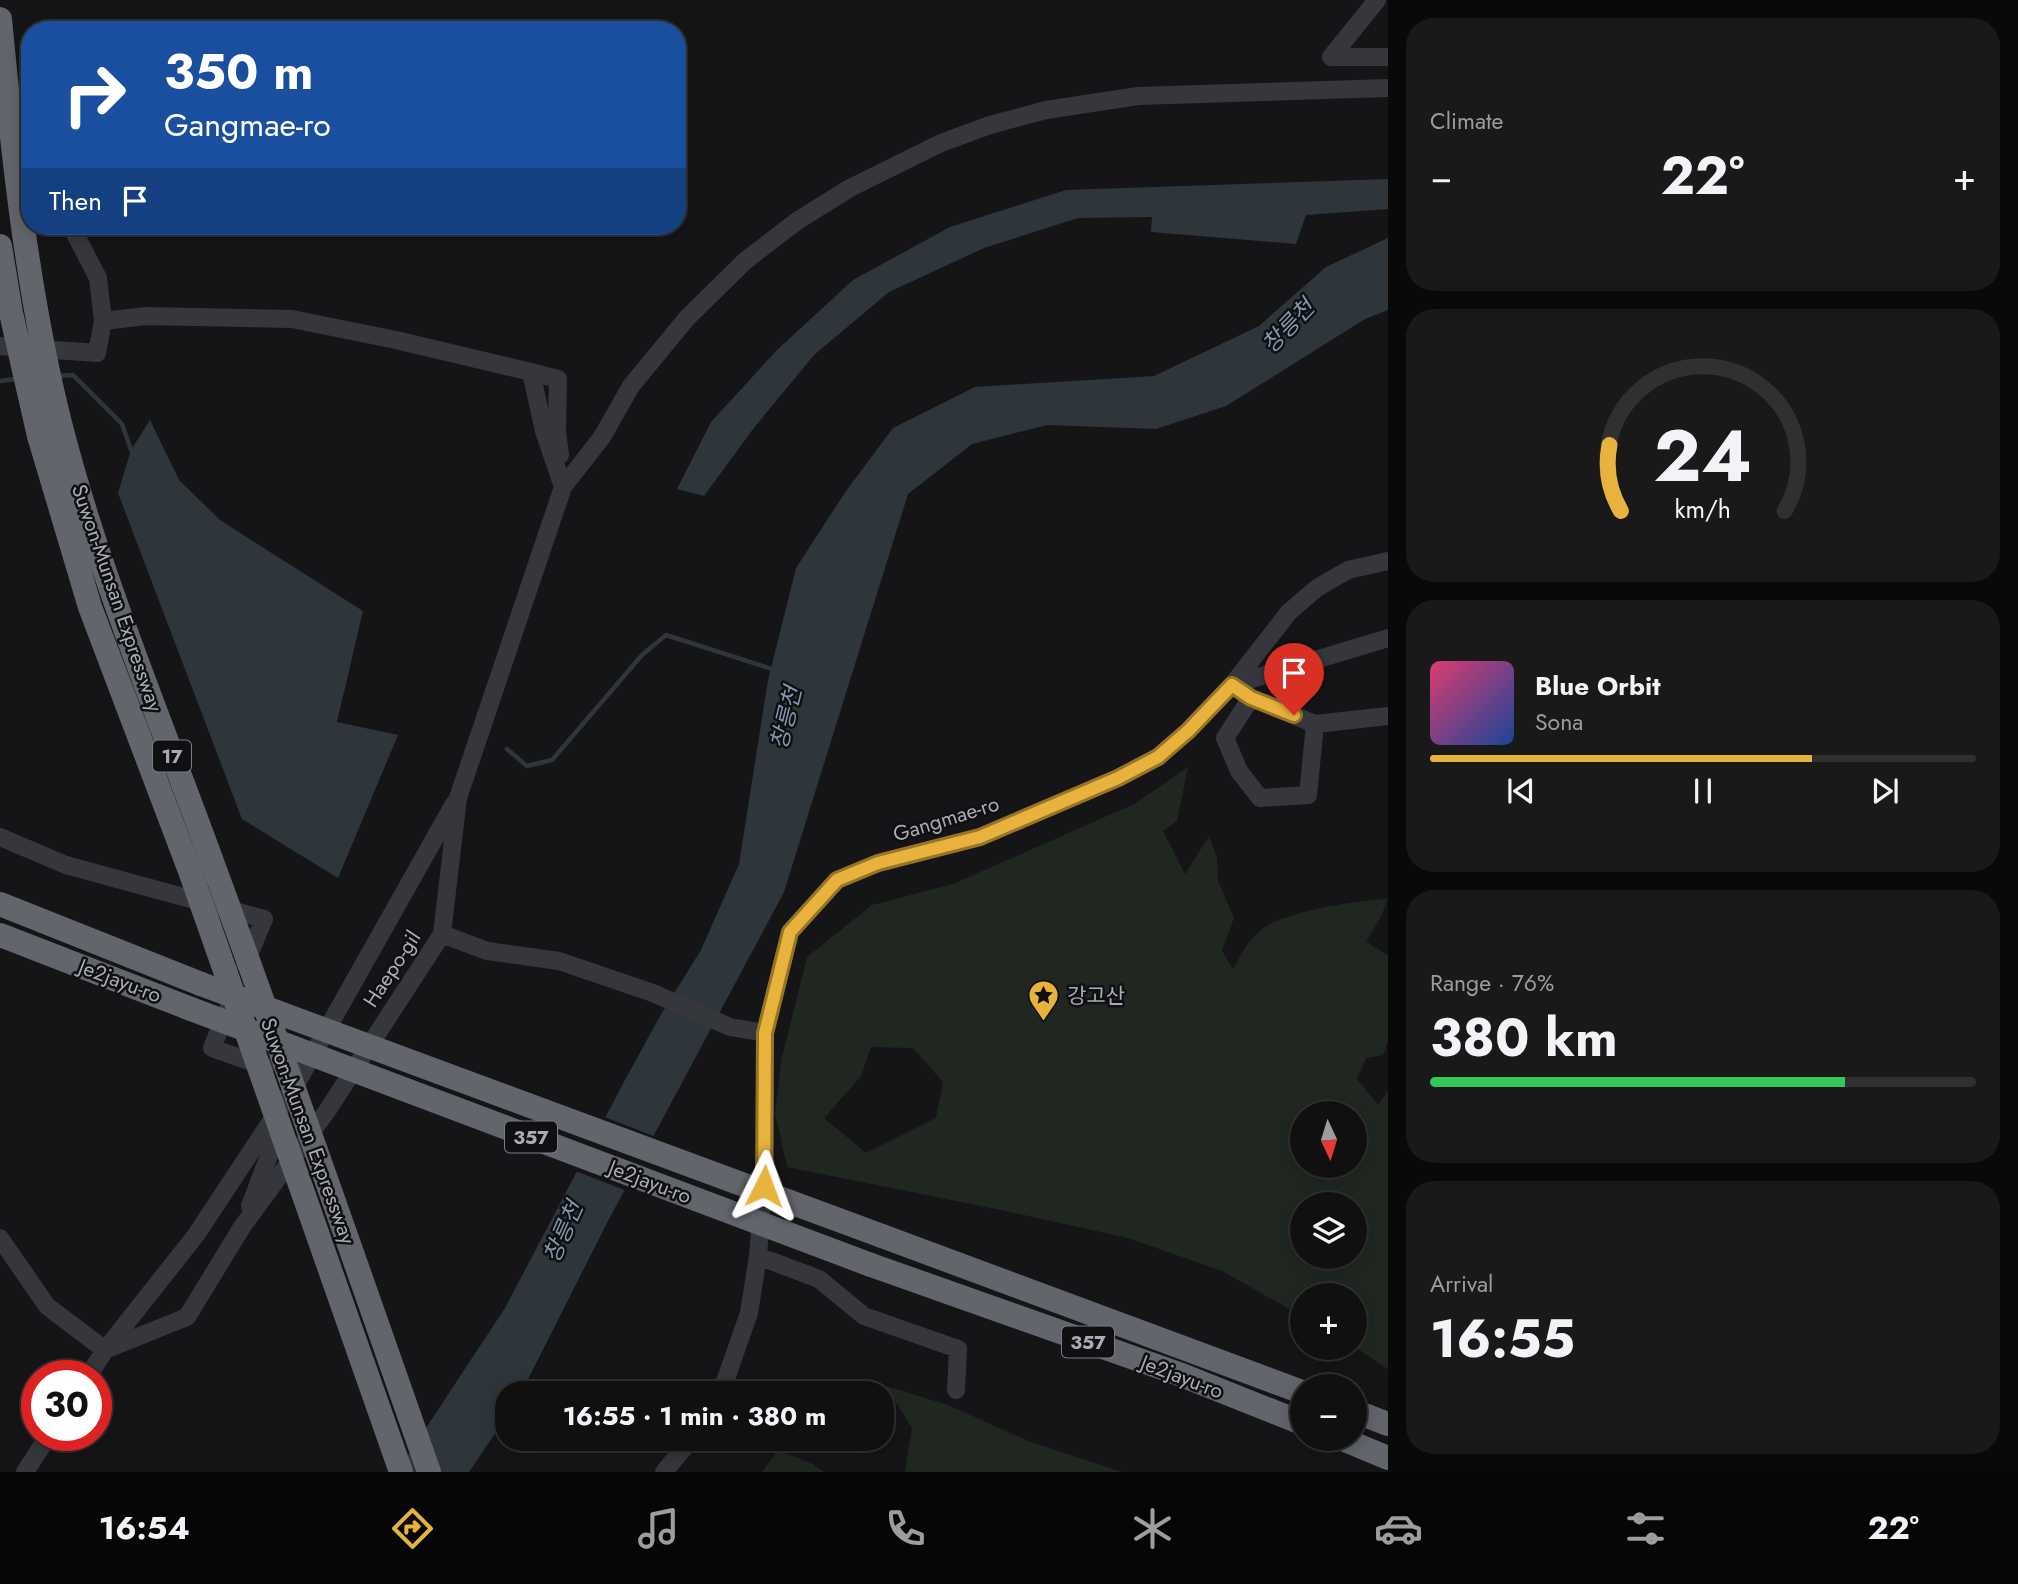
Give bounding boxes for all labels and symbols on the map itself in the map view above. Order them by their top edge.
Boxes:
water label: 창릉천 [1254,289,1324,361]
street label: Suwon-Munsan Expressway [64,480,170,716]
pin [1264,643,1324,715]
water label: 창릉천 [762,680,811,753]
road number: 17 [153,740,191,772]
street label: Gangmae-ro [889,789,1003,849]
street label: Haepo-gil [356,925,428,1013]
street label: Je2jayu-ro [72,950,166,1010]
place icon: 강고산 [1027,979,1061,1023]
place label: 강고산 [1067,981,1125,1011]
street label: Suwon-Munsan Expressway [253,1014,363,1249]
north arrow [1290,1101,1367,1178]
road number: 357 [505,1121,557,1152]
position arrow [727,1149,801,1223]
street label: Je2jayu-ro [602,1151,696,1211]
water label: 창릉천 [535,1193,593,1268]
road number: 357 [1062,1326,1114,1358]
street label: Je2jayu-ro [1134,1346,1228,1406]
speed limit sign: 30 [21,1360,112,1451]

